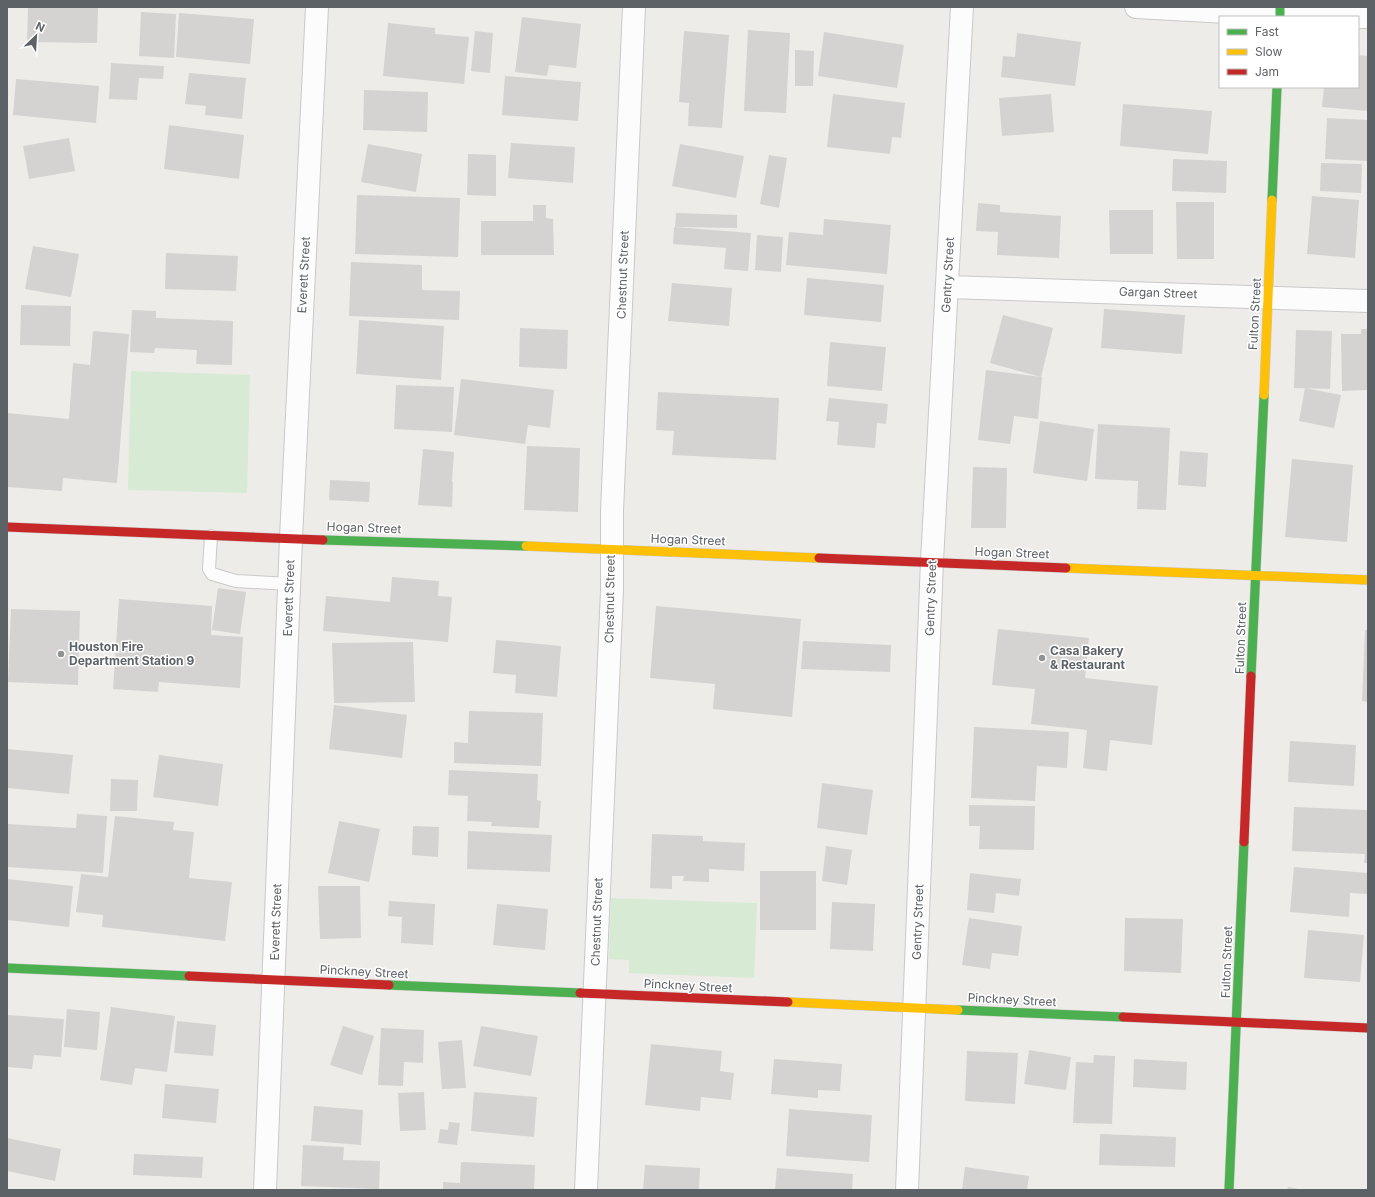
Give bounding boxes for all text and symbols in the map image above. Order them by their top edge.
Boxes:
north arrow [16,16,56,56]
legend [1219,16,1359,88]
text: N [33,19,47,35]
text: Fast [1255,24,1279,39]
text: Slow [1255,44,1283,59]
text: Jam [1255,64,1279,79]
street label: Chestnut Street [613,230,632,319]
street label: Everett Street [294,236,313,314]
street label: Gentry Street [938,237,957,313]
street label: Fulton Street [1245,277,1264,350]
street label: Gargan Street [1119,284,1198,301]
street label: Hogan Street [327,519,402,536]
street label: Hogan Street [651,531,726,548]
street label: Hogan Street [975,544,1050,561]
street label: Chestnut Street [601,555,618,643]
street label: Everett Street [280,559,297,637]
street label: Gentry Street [922,560,939,636]
street label: Fulton Street [1232,602,1249,674]
place label: Houston Fire Department Station 9 [69,639,194,668]
place label: Casa Bakery & Restaurant [1050,643,1126,672]
marker: Houston Fire Department Station 9 [56,649,66,659]
marker: Casa Bakery & Restaurant [1037,653,1047,663]
street label: Chestnut Street [587,877,606,966]
street label: Everett Street [267,883,284,961]
street label: Gentry Street [909,884,926,960]
street label: Fulton Street [1218,926,1235,998]
street label: Pinckney Street [319,962,409,981]
street label: Pinckney Street [643,976,733,995]
street label: Pinckney Street [967,990,1057,1009]

